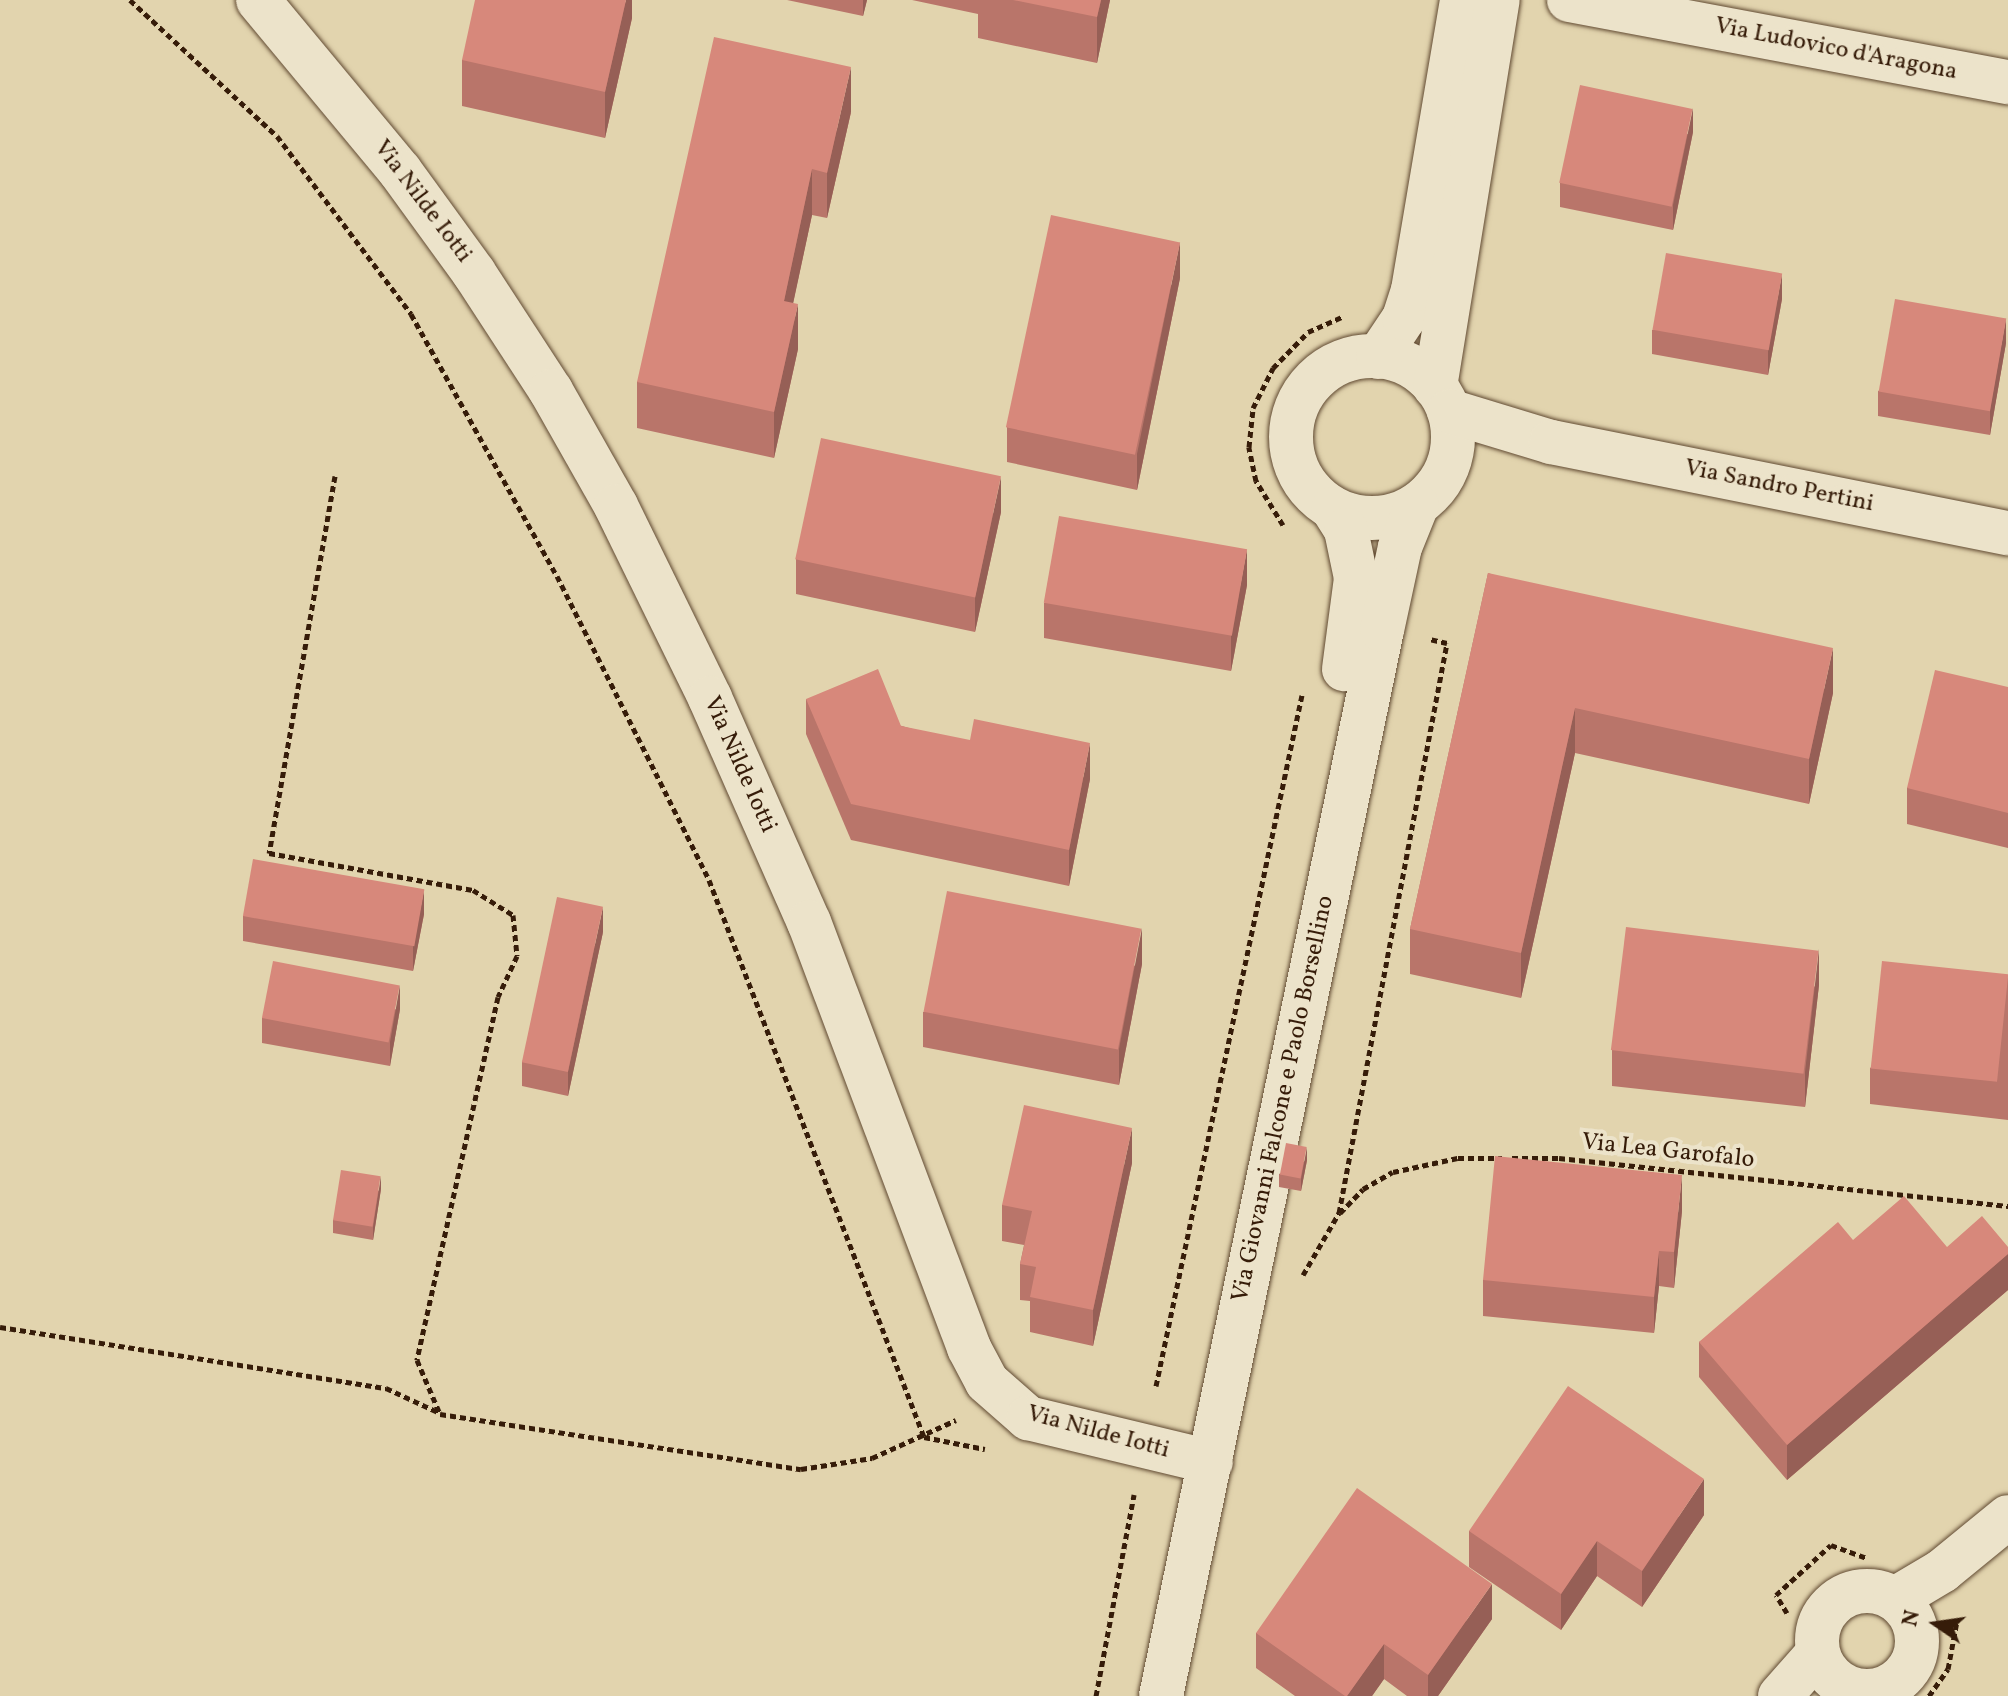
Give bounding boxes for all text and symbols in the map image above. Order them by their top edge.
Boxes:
street label: Via Ludovico d'Aragona [1712,12,1960,88]
street label: Via Nilde Iotti [366,135,478,269]
street label: Via Sandro Pertini [1682,455,1876,519]
street label: Via Nilde Iotti [696,692,782,838]
street label: Via Giovanni Falcone e Paolo Borsellino [1227,893,1341,1305]
street label: Via Lea Garofalo [1580,1129,1756,1175]
street label: Via Nilde Iotti [1024,1400,1172,1466]
north arrow [1896,1584,1976,1664]
text: N [1895,1607,1929,1630]

